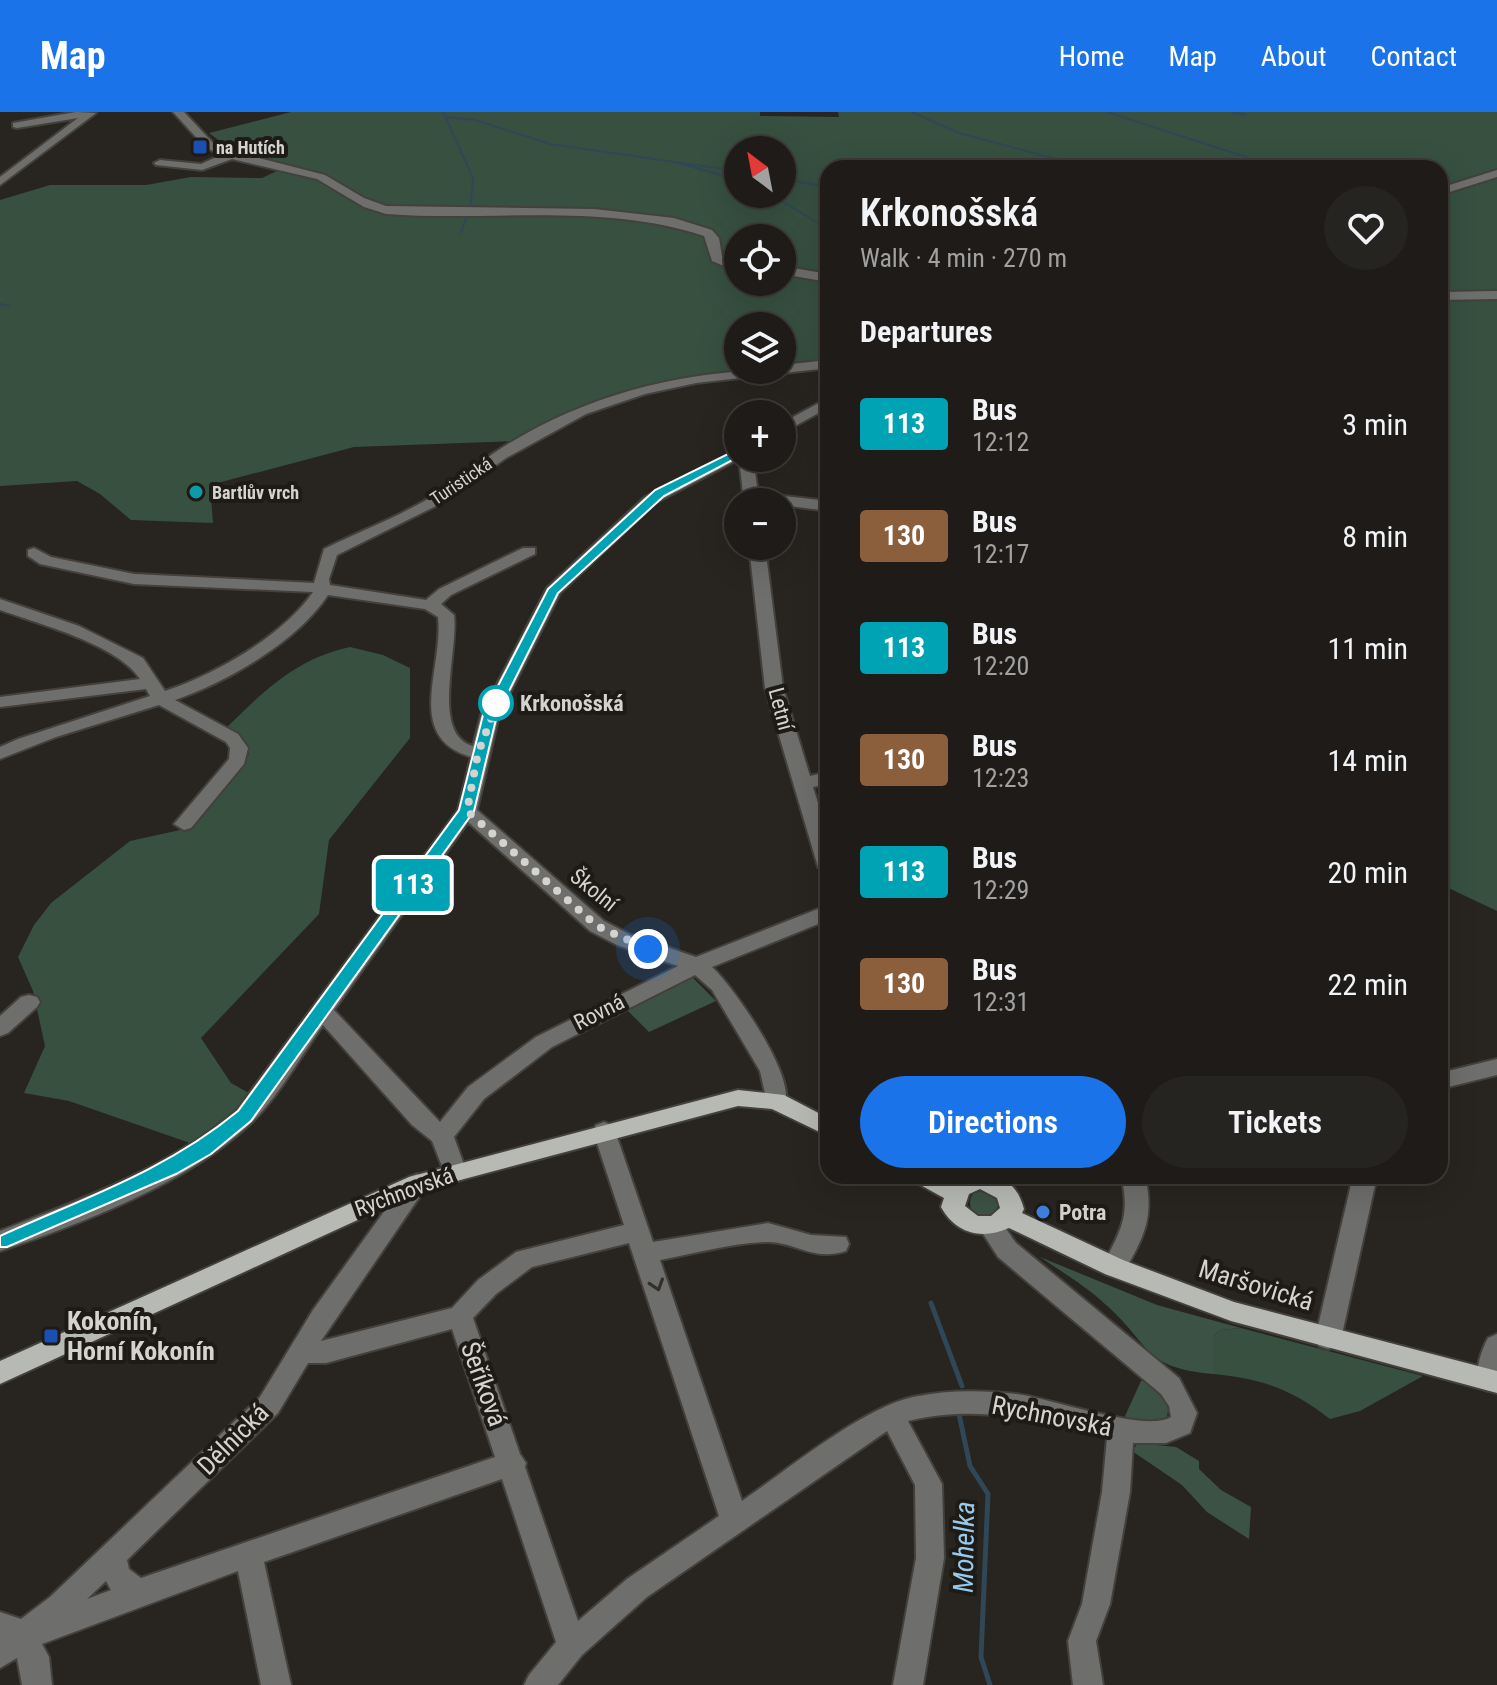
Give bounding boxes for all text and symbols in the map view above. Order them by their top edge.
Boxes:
text: Map [40,34,106,78]
text: Home [1059,40,1124,73]
text: Map [1168,40,1217,73]
text: About [1261,40,1327,73]
text: Contact [1371,40,1457,73]
north arrow [724,136,796,208]
map controls [724,136,796,560]
place label: na Hutích [216,137,285,158]
marker: na Hutích [191,138,209,156]
button: heart [1324,186,1408,270]
text: Krkonošská [860,191,1038,235]
button: locate [724,224,796,296]
text: Walk · 4 min · 270 m [860,243,1067,273]
button: layers [724,312,796,384]
text: Departures [860,314,993,349]
text: Bus [972,392,1017,427]
button: + [724,400,796,472]
text: 113 [883,407,925,440]
text: 3 min [1342,407,1408,442]
text: 12:12 [972,427,1029,457]
street label: Turistická [426,453,496,509]
place label: Bartlův vrch [212,482,299,503]
marker: Bartlův vrch [187,483,205,501]
button: − [724,488,796,560]
text: Bus [972,504,1017,539]
text: 130 [883,519,925,552]
text: 8 min [1342,519,1408,554]
text: 12:17 [972,539,1029,569]
text: Bus [972,616,1017,651]
text: 113 [883,631,925,664]
text: 11 min [1327,631,1408,666]
text: 12:20 [972,651,1029,681]
street label: Letní [763,685,799,734]
marker: Krkonošská [479,686,513,720]
place label: Krkonošská [520,691,624,716]
text: Bus [972,728,1017,763]
text: 130 [883,743,925,776]
text: 14 min [1327,743,1408,778]
text: 12:23 [972,763,1029,793]
text: Bus [972,840,1017,875]
text: 113 [883,855,925,888]
text: 20 min [1327,855,1408,890]
line badge: 113 [367,859,459,911]
street label: Školní [565,864,623,917]
text: 113 [392,868,434,901]
text: 12:29 [972,875,1029,905]
your location [628,929,668,969]
text: Bus [972,952,1017,987]
text: 130 [883,967,925,1000]
text: 22 min [1327,967,1408,1002]
text: 12:31 [972,987,1029,1017]
street label: Rovná [570,989,628,1035]
button: Directions [860,1076,1126,1168]
button: Tickets [1142,1076,1408,1168]
street label: Rychnovská [351,1163,457,1221]
place label: Potra [1059,1200,1106,1225]
marker: Potra [1034,1203,1052,1221]
street label: Maršovická [1195,1253,1317,1317]
one-way arrow [648,1277,664,1291]
place label: Kokonín, Horní Kokonín [67,1306,215,1366]
marker: Kokonín, Horní Kokonín [42,1327,60,1345]
street label: Šeříková [455,1338,513,1430]
street label: Rychnovská [989,1390,1115,1442]
street label: Dělnická [191,1397,275,1481]
water label: Mohelka [947,1501,981,1593]

